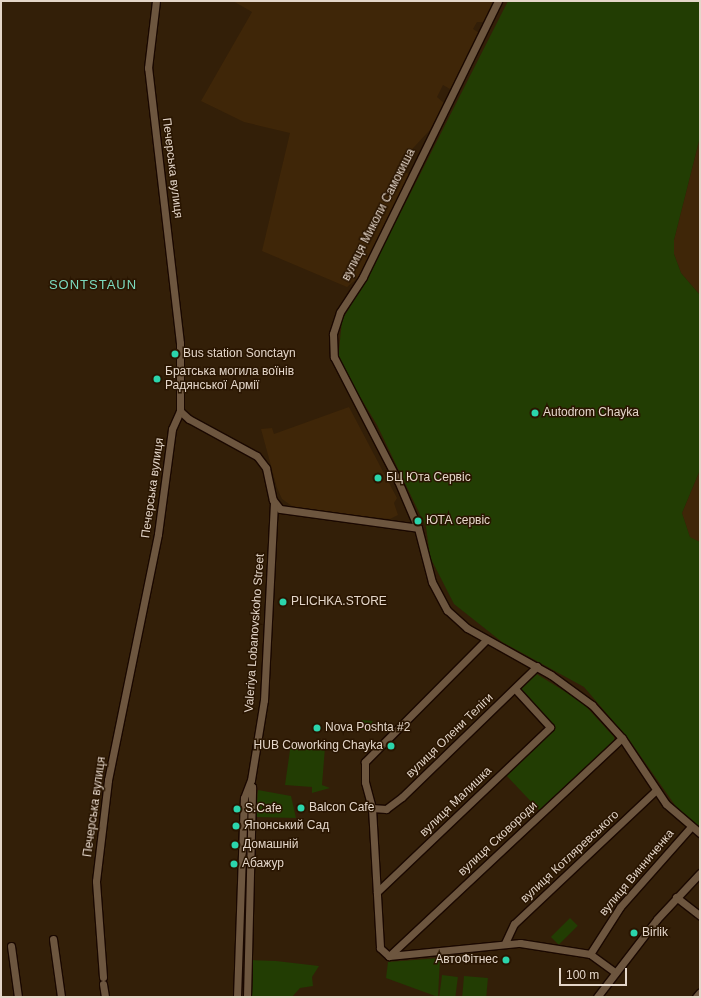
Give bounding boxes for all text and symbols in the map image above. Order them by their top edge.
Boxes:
street label: Печерська вулиця [159,117,185,219]
street label: вулиця Миколи Самокиша [339,146,419,284]
district label: SONTSTAUN [49,277,137,293]
place label: Bus station Sonctayn [183,347,296,361]
marker: Bus station Sonctayn [170,349,180,359]
place label: Братська могила воїнів Радянської Армії [165,365,294,393]
marker: Братська могила воїнів Радянської Армії [152,374,162,384]
place label: Autodrom Chayka [543,406,639,420]
marker: Autodrom Chayka [530,408,540,418]
street label: Печерська вулиця [139,437,167,539]
place label: БЦ Юта Сервіс [386,471,471,485]
marker: БЦ Юта Сервіс [373,473,383,483]
place label: ЮТА сервіс [426,514,490,528]
marker: ЮТА сервіс [413,516,423,526]
street label: Valeriya Lobanovskoho Street [242,553,268,713]
place label: PLICHKA.STORE [291,595,387,609]
marker: PLICHKA.STORE [278,597,288,607]
street label: вулиця Олени Теліги [403,691,497,781]
place label: Nova Poshta #2 [325,721,410,735]
marker: Nova Poshta #2 [312,723,322,733]
place label: HUB Coworking Chayka [254,739,383,753]
marker: HUB Coworking Chayka [386,741,396,751]
street label: Печерська вулиця [81,756,109,858]
street label: вулиця Малишка [417,764,495,840]
street label: вулиця Сковороди [456,799,540,879]
place label: Balcon Cafe [309,801,374,815]
place label: S.Cafe [245,802,282,816]
marker: Balcon Cafe [296,803,306,813]
marker: S.Cafe [232,804,242,814]
street label: вулиця Котляревського [518,808,622,906]
place label: Японський Сад [244,819,329,833]
marker: Японський Сад [231,821,241,831]
street label: вулиця Винниченка [597,827,677,919]
place label: Домашній [243,838,298,852]
marker: Домашній [230,840,240,850]
place label: Абажур [242,857,284,871]
marker: Абажур [229,859,239,869]
place label: Birlik [642,926,668,940]
marker: Birlik [629,928,639,938]
place label: АвтоФітнес [435,953,498,967]
marker: АвтоФітнес [501,955,511,965]
scale bar [561,960,629,986]
text: 100 m [566,968,599,982]

